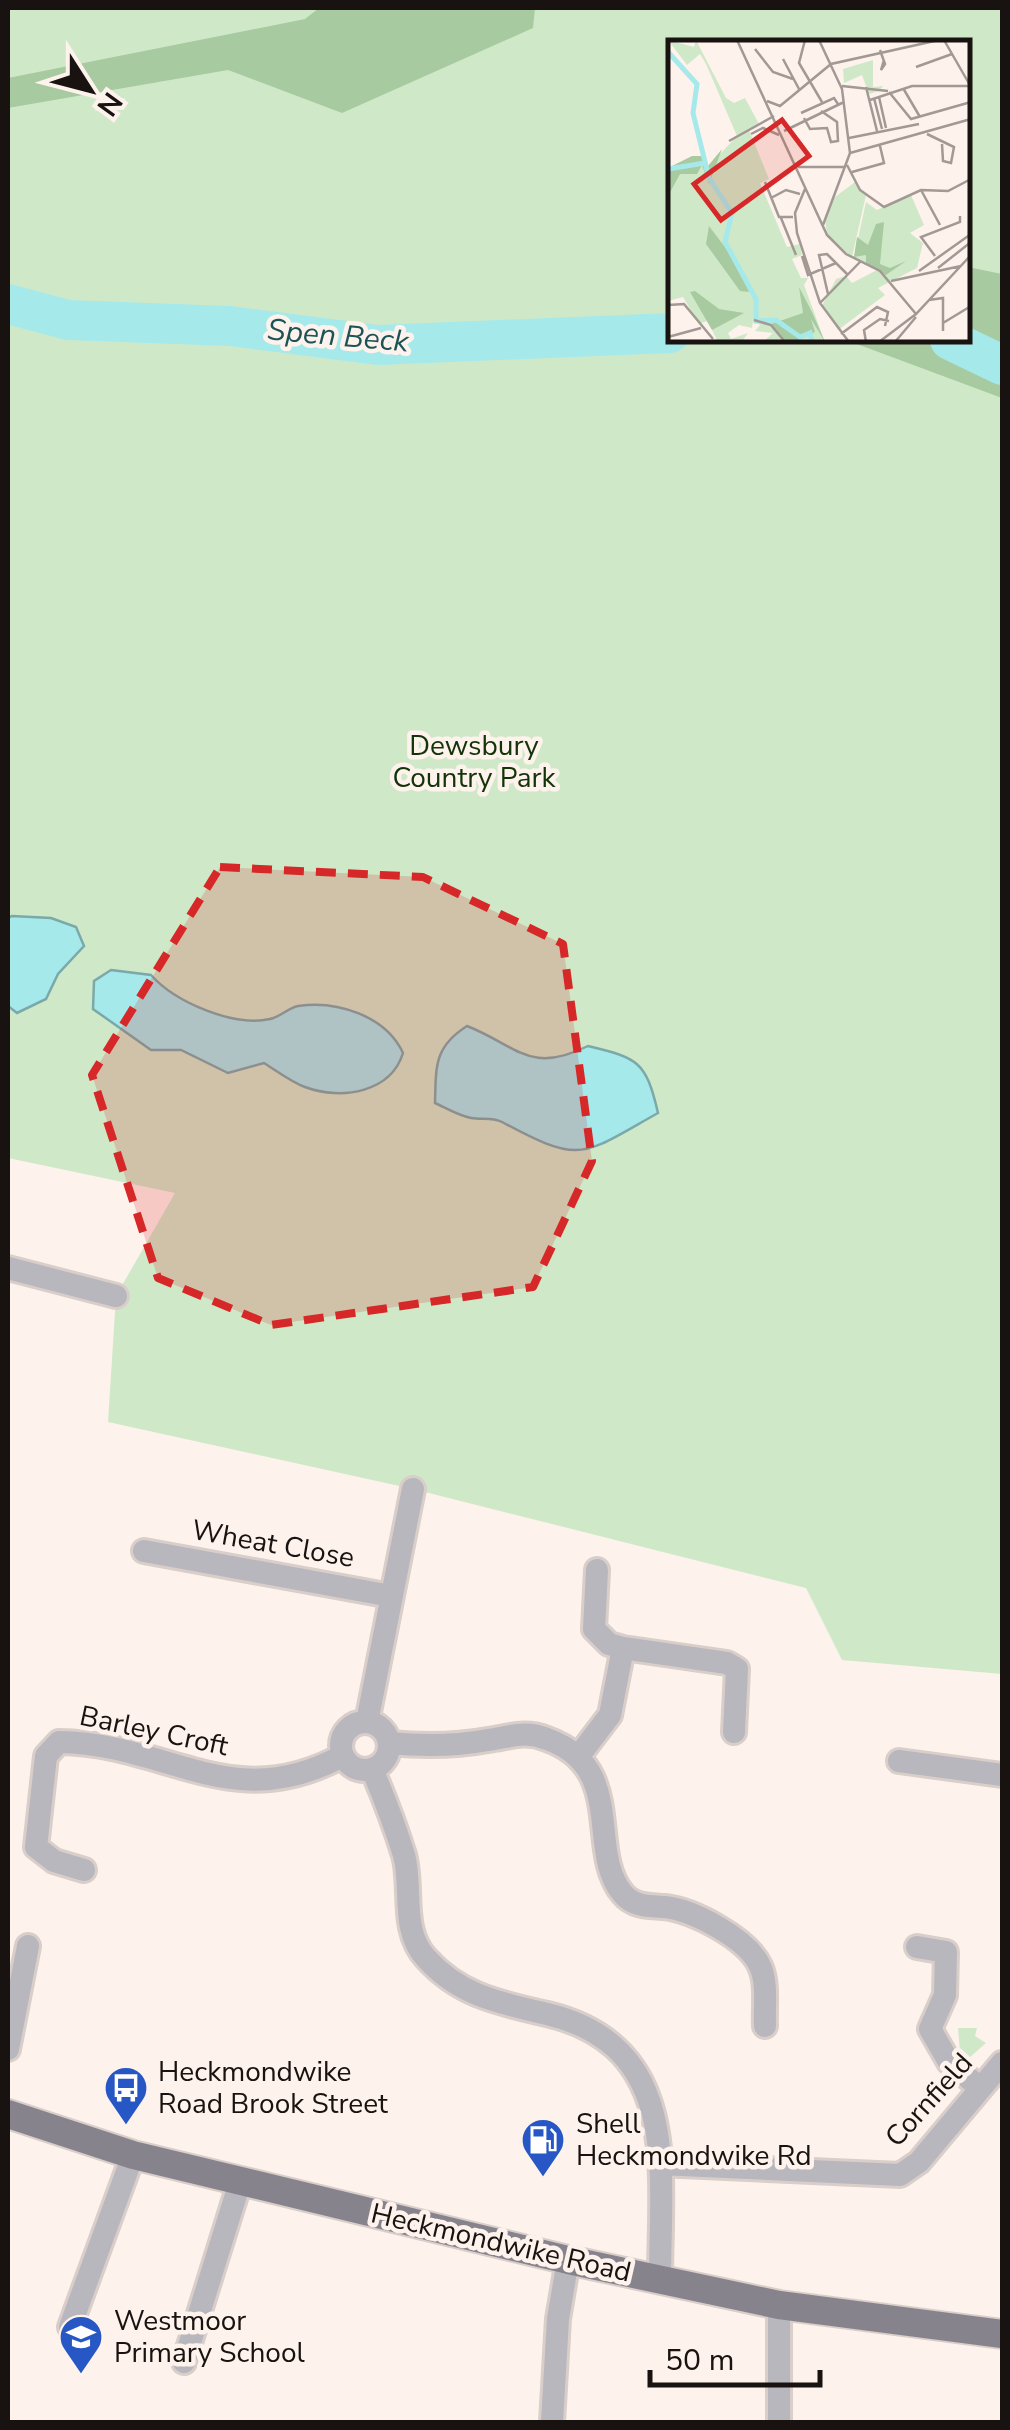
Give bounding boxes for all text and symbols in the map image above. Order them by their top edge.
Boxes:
north arrow [40,40,140,140]
inset map [668,40,970,342]
text: N [88,84,131,124]
water label: Spen Beck [266,309,411,363]
park label: Dewsbury Country Park [392,727,557,797]
street label: Wheat Close [189,1511,357,1577]
street label: Barley Croft [76,1697,232,1765]
street label: Cornfield [877,2045,981,2155]
place label: Heckmondwike Road Brook Street [158,2053,388,2123]
bus stop icon: Heckmondwike Road Brook Street [103,2065,149,2126]
place label: Shell Heckmondwike Rd [576,2105,811,2175]
fuel station icon: Shell Heckmondwike Rd [520,2117,566,2178]
street label: Heckmondwike Road [367,2195,635,2291]
place label: Westmoor Primary School [114,2302,305,2372]
school or university icon: Westmoor Primary School [58,2314,104,2375]
scale bar [650,2325,820,2387]
text: 50 m [665,2340,734,2381]

